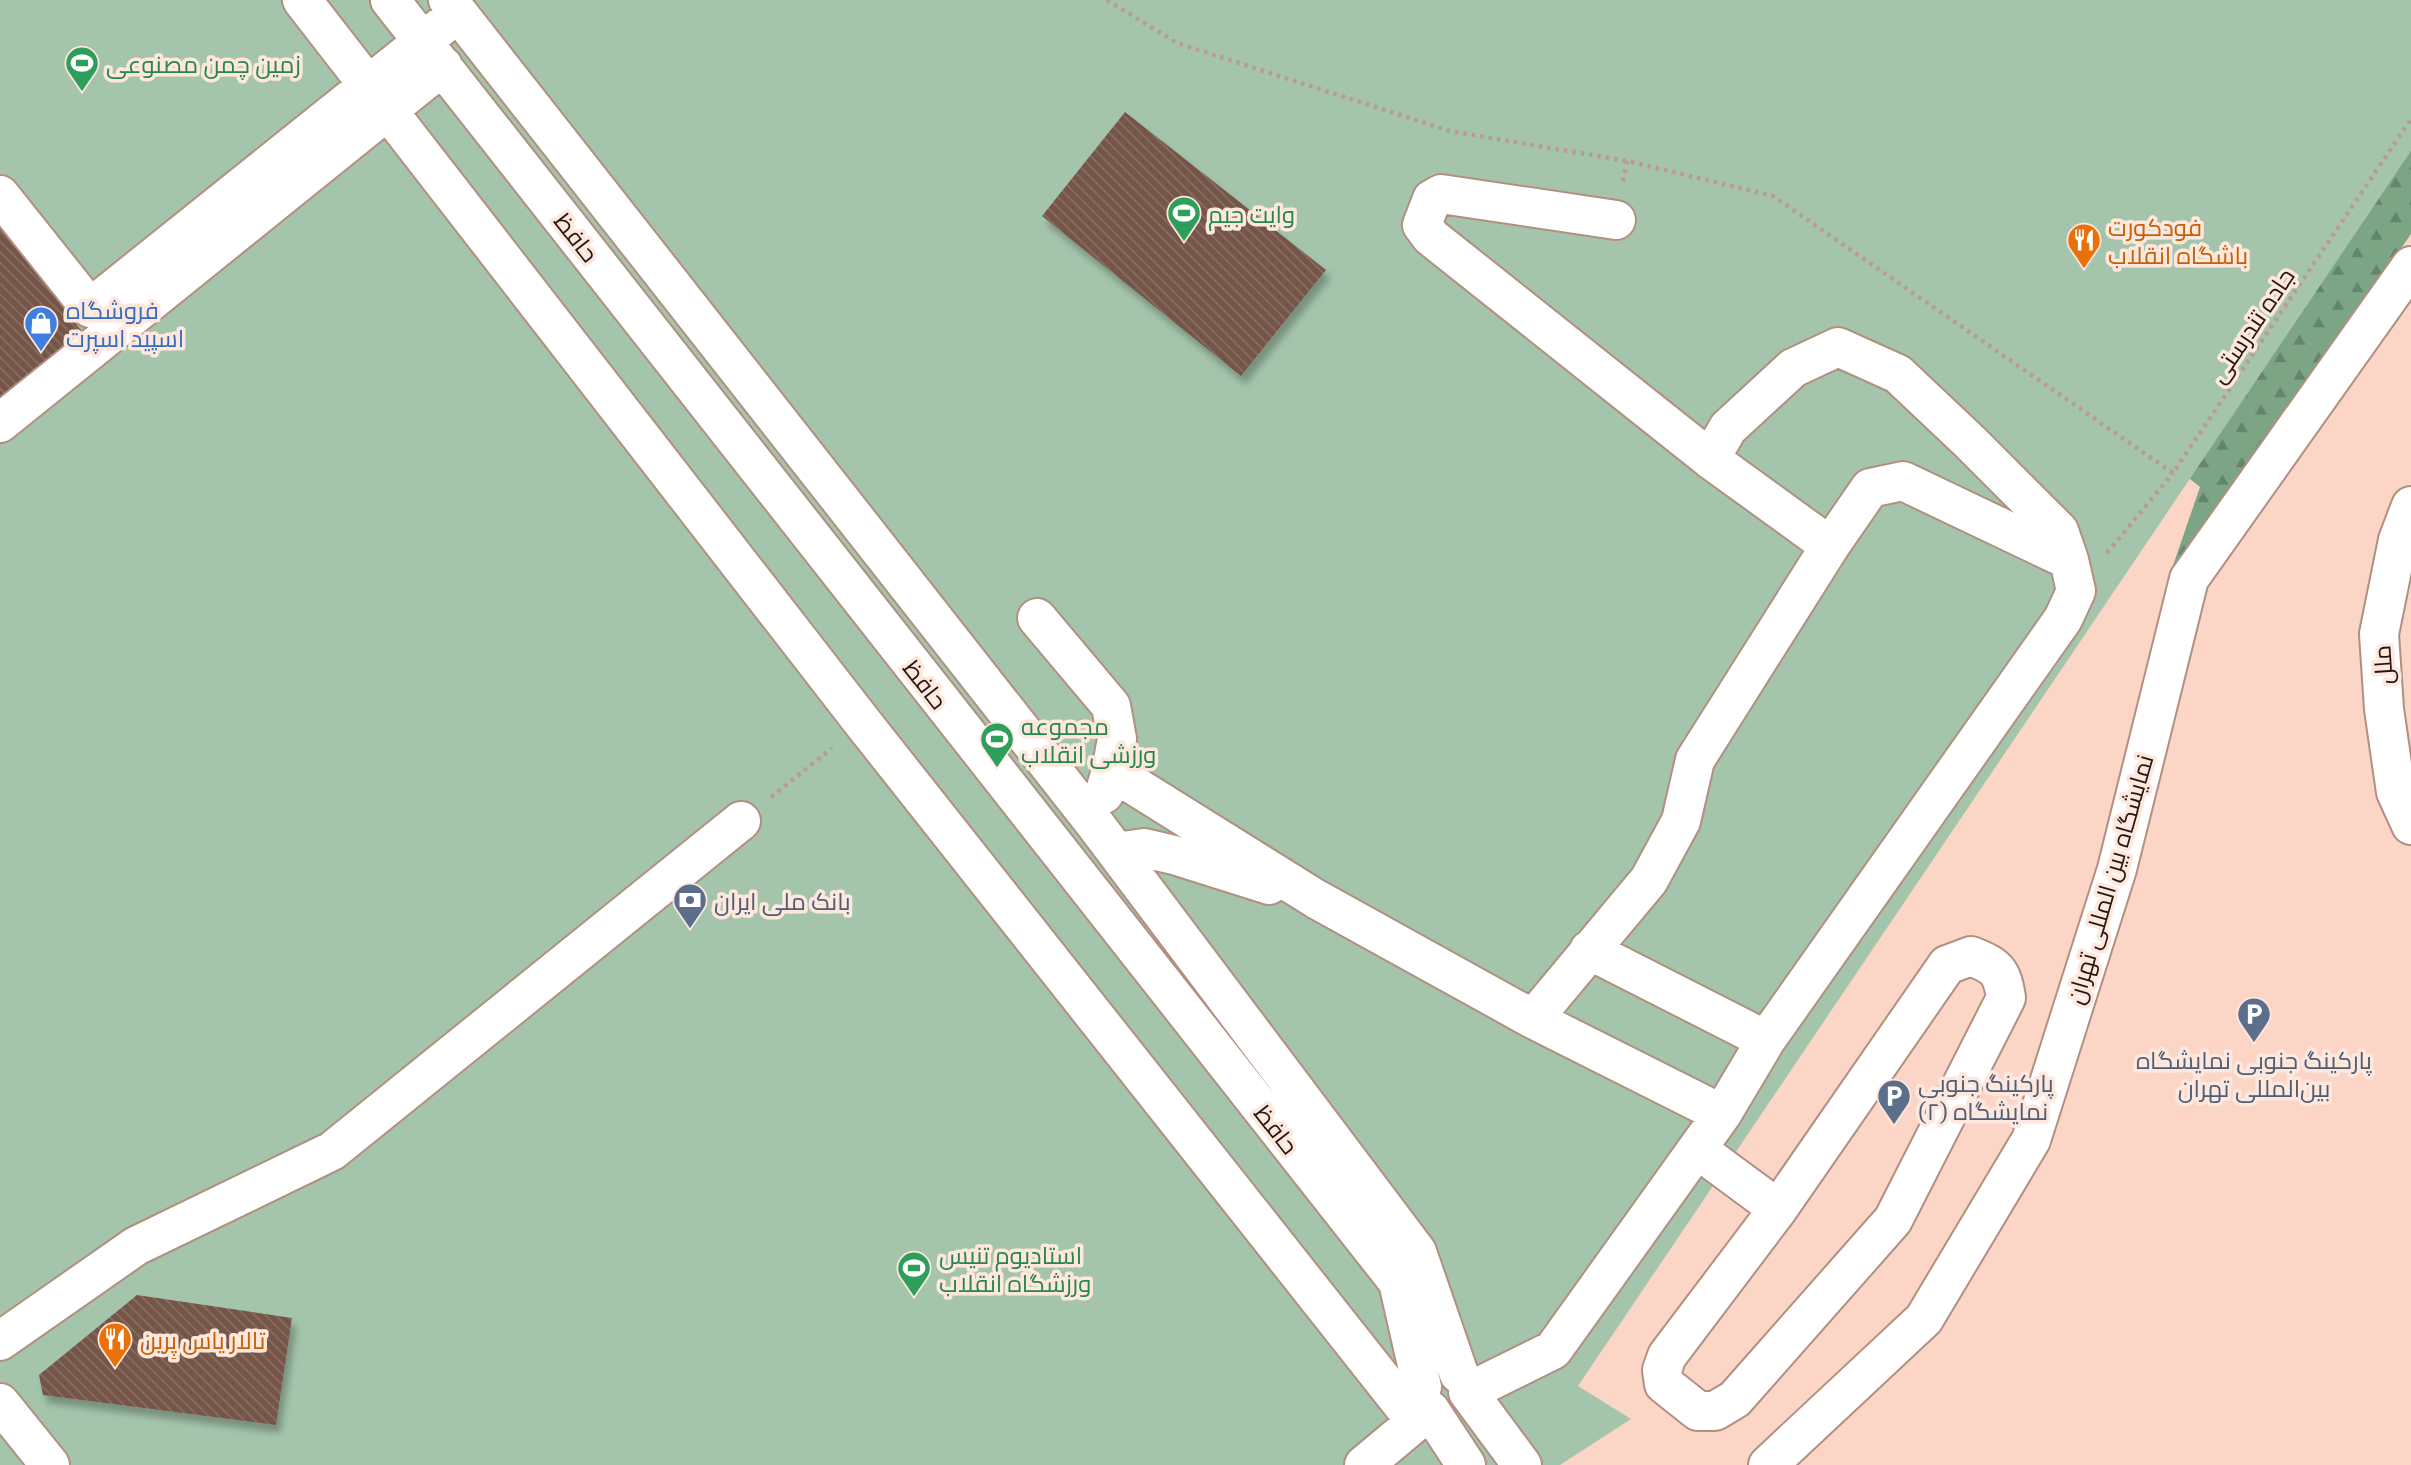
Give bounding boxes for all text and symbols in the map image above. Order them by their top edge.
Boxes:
sports icon: زمین چمن مصنوعی [63,44,101,93]
place label: زمین چمن مصنوعی [106,49,301,81]
sports icon: وایت جیم [1165,194,1203,243]
place label: وایت جیم [1208,199,1295,231]
street label: حافظ [549,207,605,267]
place label: فودکورت باشگاه انقلاب [2108,212,2248,269]
restaurant icon: فودکورت باشگاه انقلاب [2065,221,2103,270]
street label: جاده تندرستی [2202,262,2301,388]
place label: فروشگاه اسپید اسپرت [66,295,184,355]
shop icon: فروشگاه اسپید اسپرت [22,304,60,353]
street label: ملل [2366,644,2399,686]
street label: حافظ [898,654,954,714]
place label: مجموعه ورزشی انقلاب [1021,711,1156,769]
sports icon: مجموعه ورزشی انقلاب [978,720,1016,769]
street label: نمایشگاه بین المللی تهران [2059,751,2159,1007]
bank icon: بانک ملی ایران [671,881,709,930]
place label: بانک ملی ایران [714,886,851,916]
parking icon: پارکینگ جنوبی نمایشگاه بین‌المللی تهران [2235,995,2273,1044]
place label: پارکینگ جنوبی نمایشگاه بین‌المللی تهران [2136,1045,2373,1103]
place label: پارکینگ جنوبی نمایشگاه (۲) [1918,1068,2054,1125]
parking icon: پارکینگ جنوبی نمایشگاه (۲) [1875,1077,1913,1126]
street label: حافظ [1249,1099,1305,1159]
place label: استادیوم تنیس ورزشگاه انقلاب [939,1240,1091,1297]
sports icon: استادیوم تنیس ورزشگاه انقلاب [895,1249,933,1298]
restaurant icon: تالار یاس پِرین [96,1320,134,1369]
place label: تالار یاس پِرین [140,1325,266,1359]

